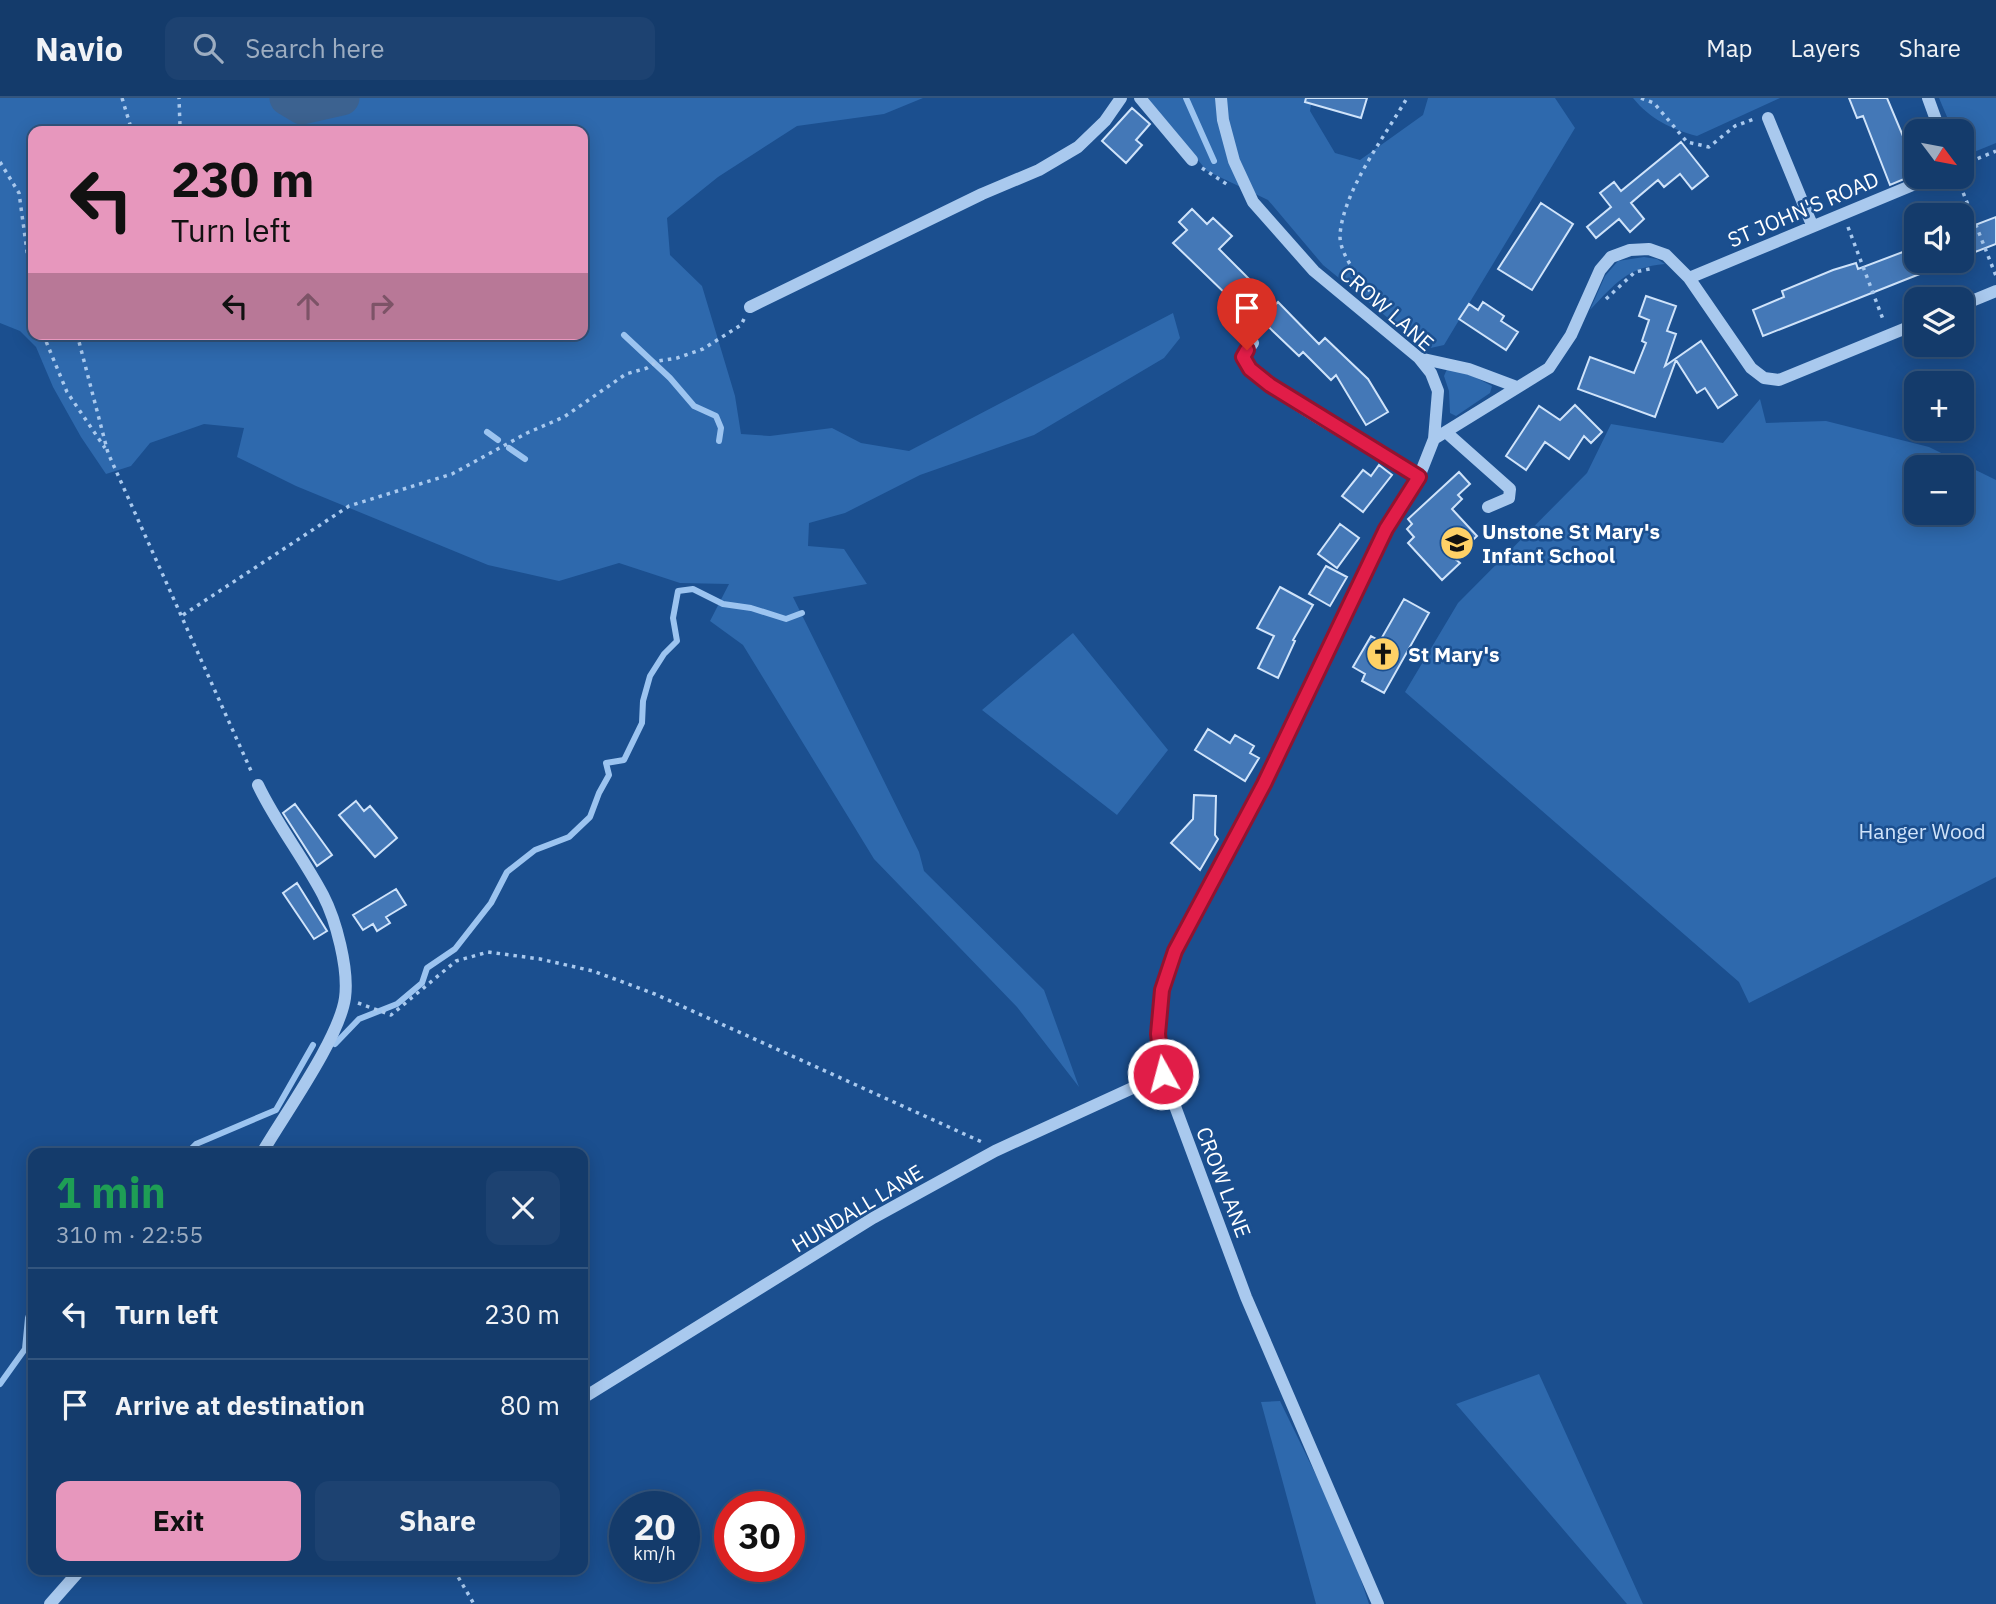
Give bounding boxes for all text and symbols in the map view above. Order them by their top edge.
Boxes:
search box [165,17,655,80]
text: Navio [35,27,123,70]
icon: search [189,29,227,67]
text: Search here [245,31,385,65]
text: Map [1706,32,1753,64]
text: Layers [1791,32,1861,64]
text: Share [1899,32,1961,64]
north arrow [1904,119,1974,189]
map controls [1904,119,1974,525]
text: 230 m [171,147,315,210]
icon: left [56,154,147,245]
street label: ST JOHN'S ROAD [1723,165,1883,253]
button: sound [1904,203,1974,273]
text: Turn left [171,209,291,251]
street label: CROW LANE [1334,259,1440,357]
pin [1217,278,1277,350]
icon: left [216,287,254,325]
icon: ahead [289,287,327,325]
icon: right [362,287,400,325]
button: layers [1904,287,1974,357]
icon: arrive [1228,289,1266,327]
button: + [1904,371,1974,441]
button: − [1904,455,1974,525]
place label: Unstone St Mary's Infant School [1482,517,1660,569]
school or university icon: Unstone St Mary's Infant School [1438,524,1476,562]
church icon: St Mary's [1364,635,1402,673]
place label: St Mary's [1408,640,1500,668]
park label: Hanger Wood [1858,817,1986,845]
position arrow [1126,1037,1200,1111]
street label: CROW LANE [1190,1123,1258,1241]
street label: HUNDALL LANE [786,1158,928,1258]
text: 1 min [56,1165,166,1220]
button: close [486,1171,560,1245]
text: 310 m · 22:55 [56,1219,203,1249]
icon: left [56,1295,94,1333]
text: Turn left [115,1297,218,1331]
text: 230 m [484,1297,560,1331]
icon: arrive [56,1386,94,1424]
text: Arrive at destination [115,1388,365,1422]
text: 80 m [500,1388,560,1422]
button: Exit [56,1481,301,1561]
button: Share [315,1481,560,1561]
speed limit sign: 30 [714,1491,805,1582]
text: 20 [633,1504,676,1550]
text: km/h [633,1542,676,1565]

